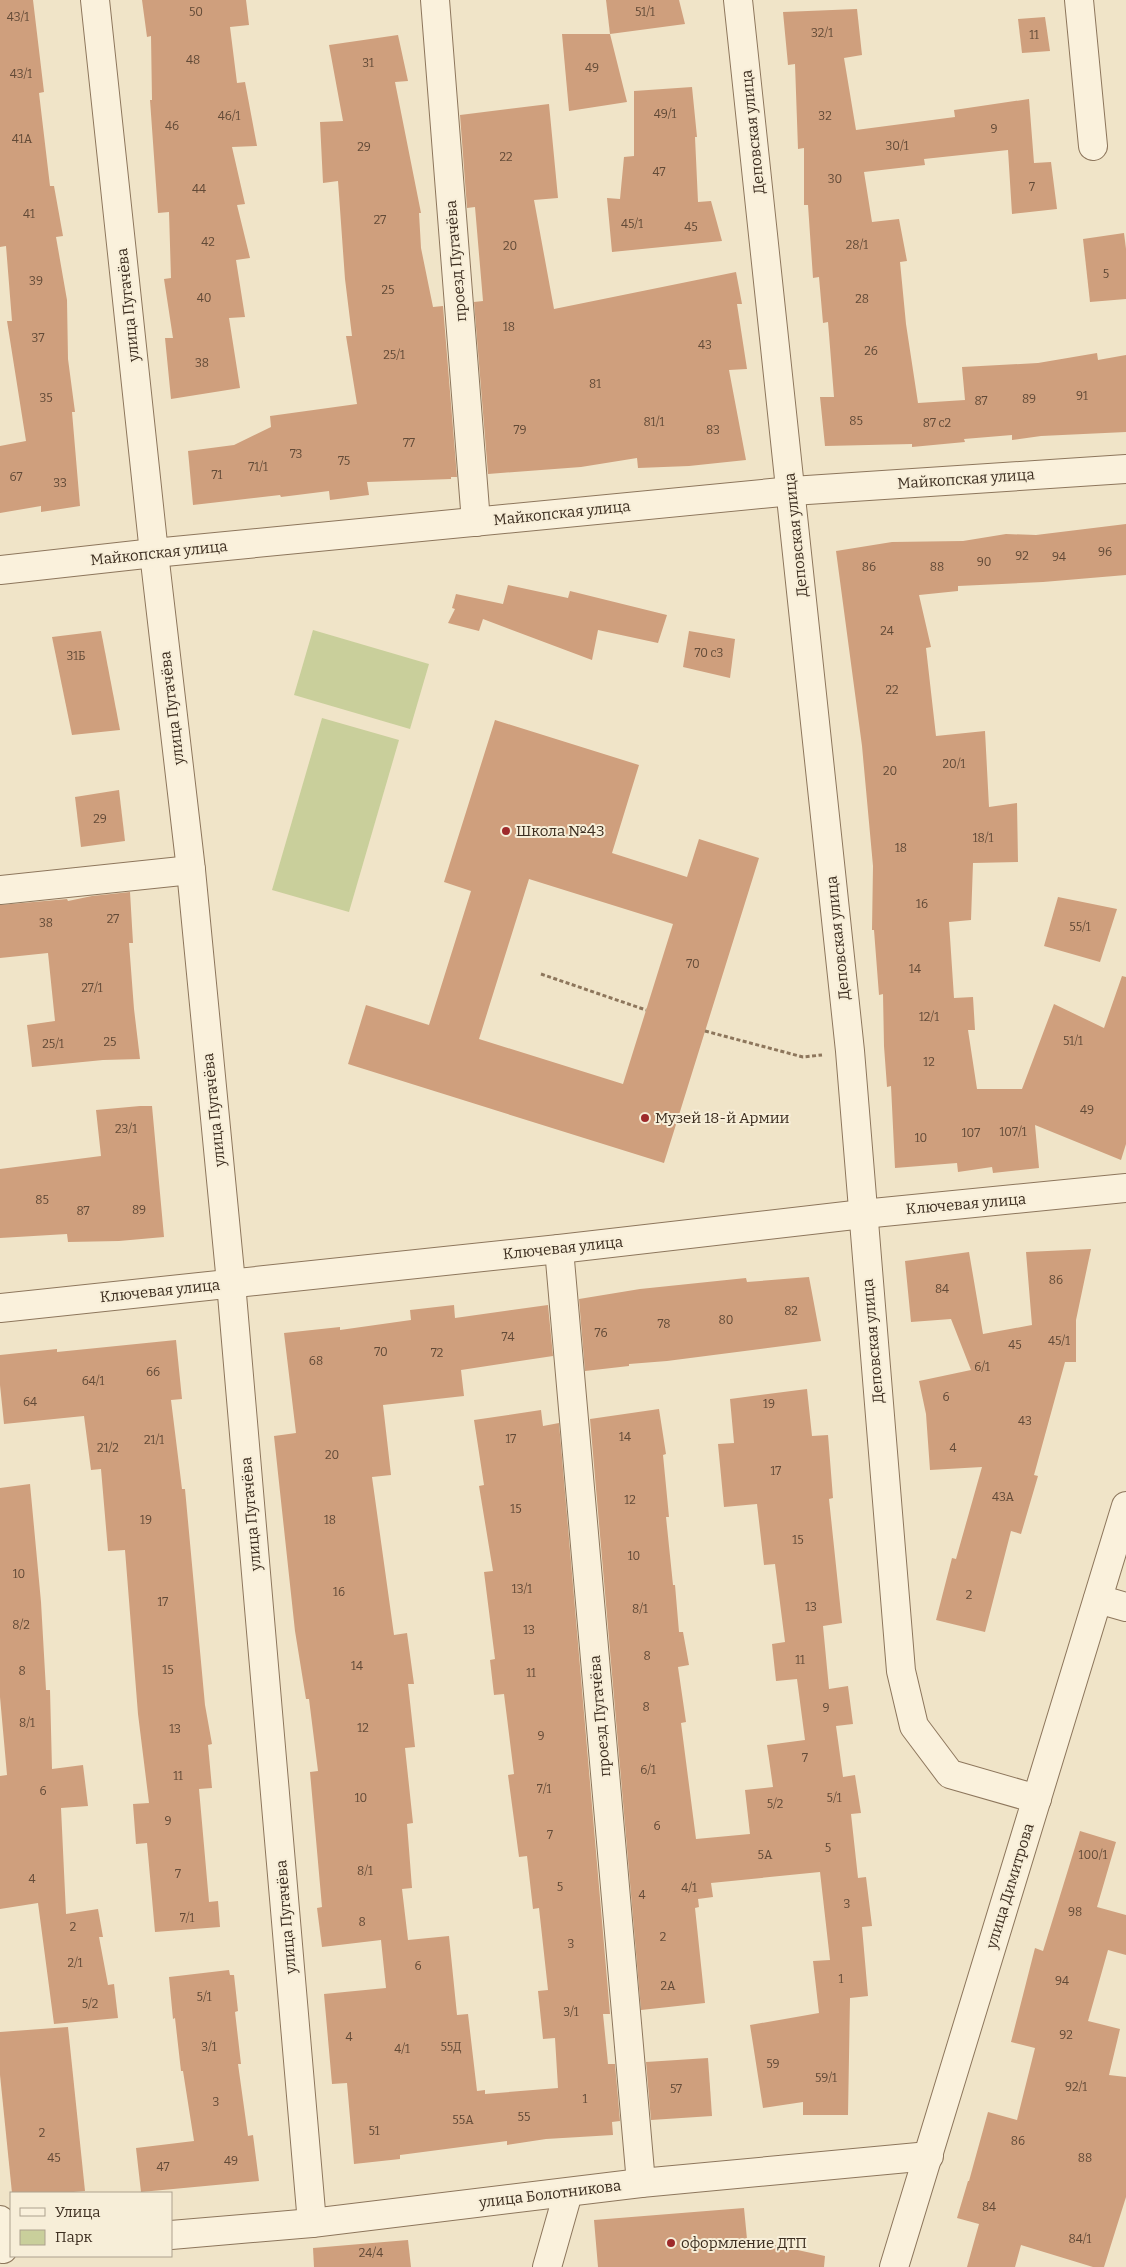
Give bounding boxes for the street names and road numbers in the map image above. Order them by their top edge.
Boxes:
street label: Деповская улица [738,69,768,195]
street label: проезд Пугачёва [442,200,470,322]
street label: улица Пугачёва [113,247,143,364]
street label: Майкопская улица [897,465,1035,493]
street label: Деповская улица [781,472,811,598]
street label: Майкопская улица [493,497,631,529]
street label: Майкопская улица [90,537,228,569]
street label: улица Пугачёва [156,650,188,767]
street label: Деповская улица [823,875,853,1001]
street label: улица Пугачёва [199,1052,229,1169]
street label: Ключевая улица [905,1190,1027,1218]
street label: Ключевая улица [502,1233,624,1263]
street label: Ключевая улица [99,1276,221,1306]
street label: Деповская улица [859,1278,887,1404]
street label: улица Пугачёва [237,1456,265,1573]
street label: проезд Пугачёва [586,1655,614,1777]
street label: улица Димитрова [982,1821,1038,1952]
street label: улица Пугачёва [272,1859,300,1976]
street label: улица Болотникова [477,2176,622,2212]

